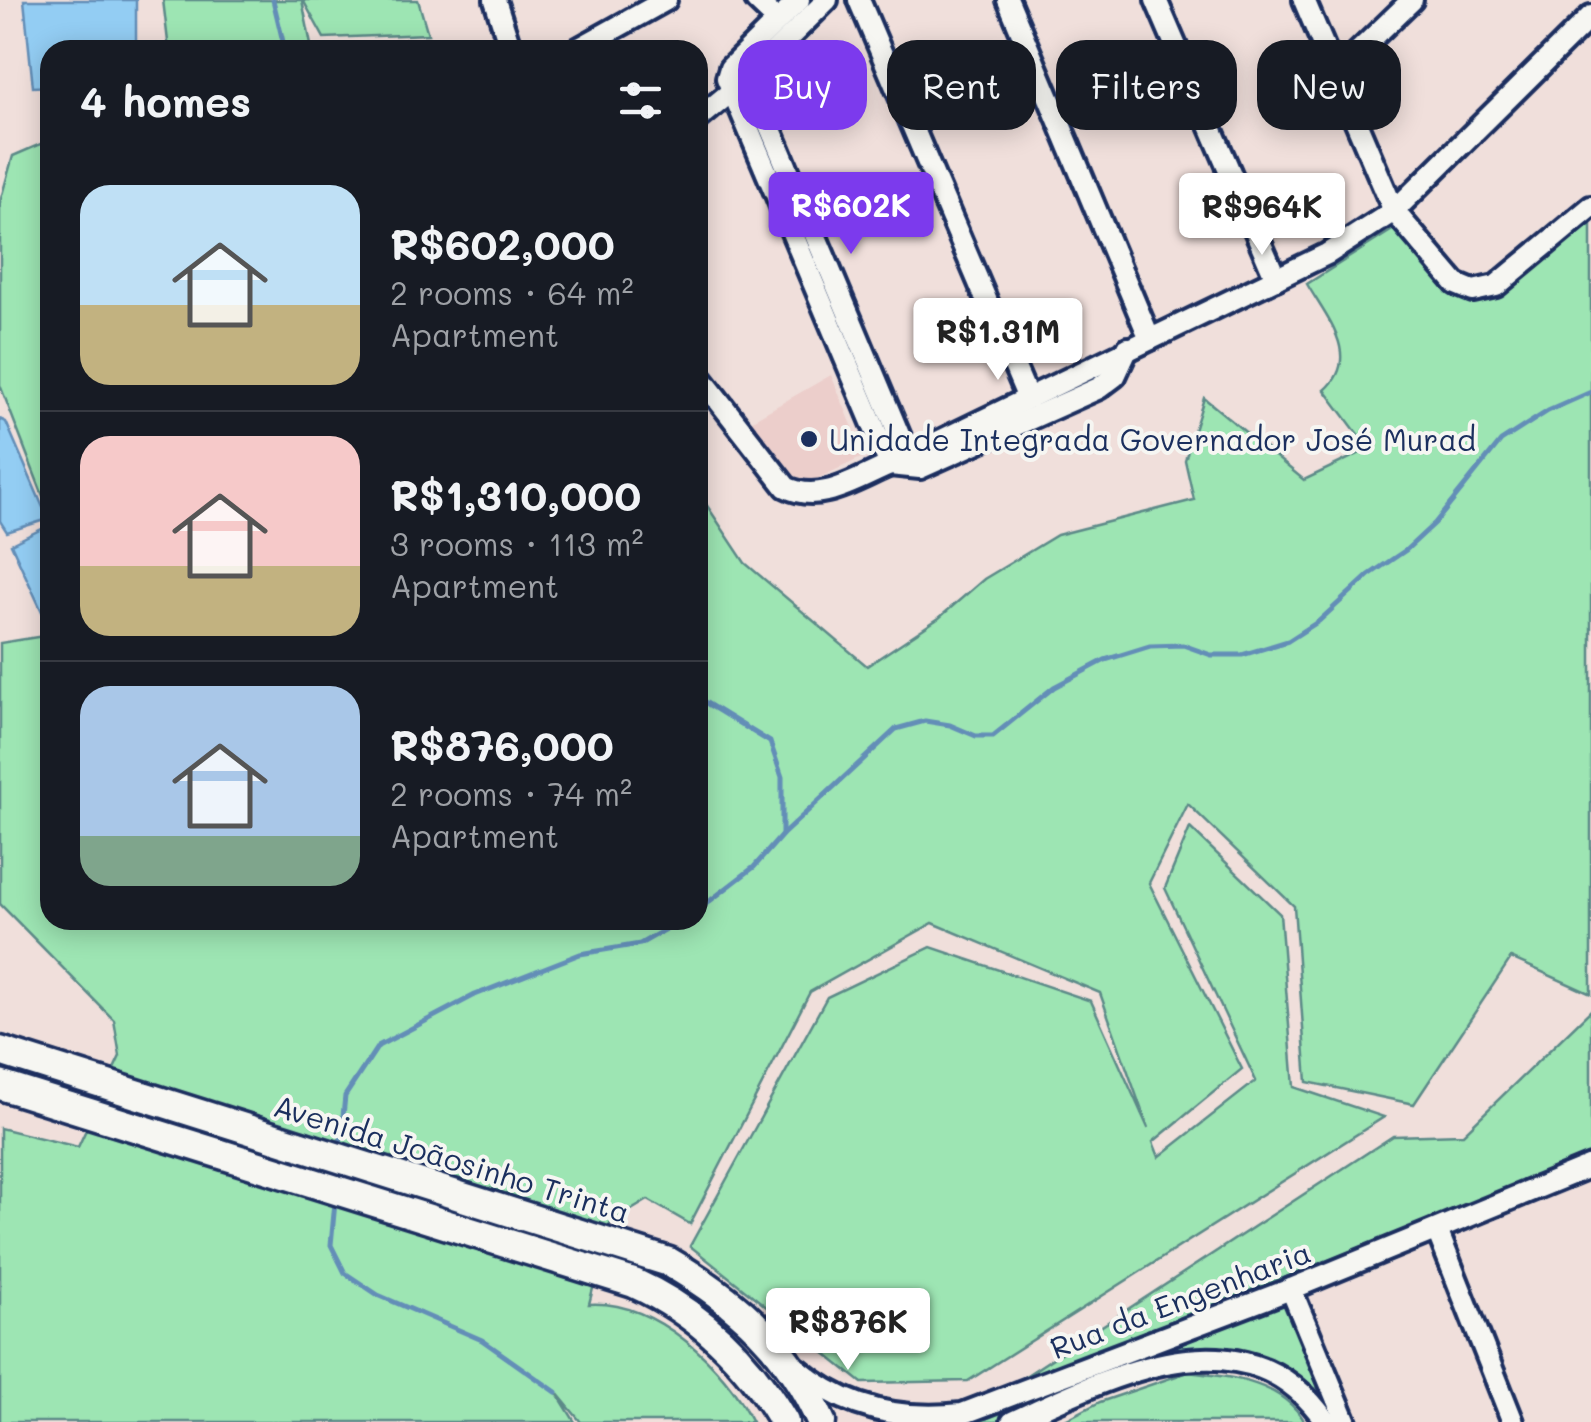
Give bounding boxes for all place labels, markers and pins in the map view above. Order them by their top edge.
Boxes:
pin: R$602K [770,172,932,257]
pin: R$964K [1181,173,1343,258]
pin: R$1.31M [906,298,1090,383]
place label: Unidade Integrada Governador José Murad [829,419,1476,459]
marker: Unidade Integrada Governador José Murad [798,428,820,450]
pin: R$876K [767,1288,929,1373]

